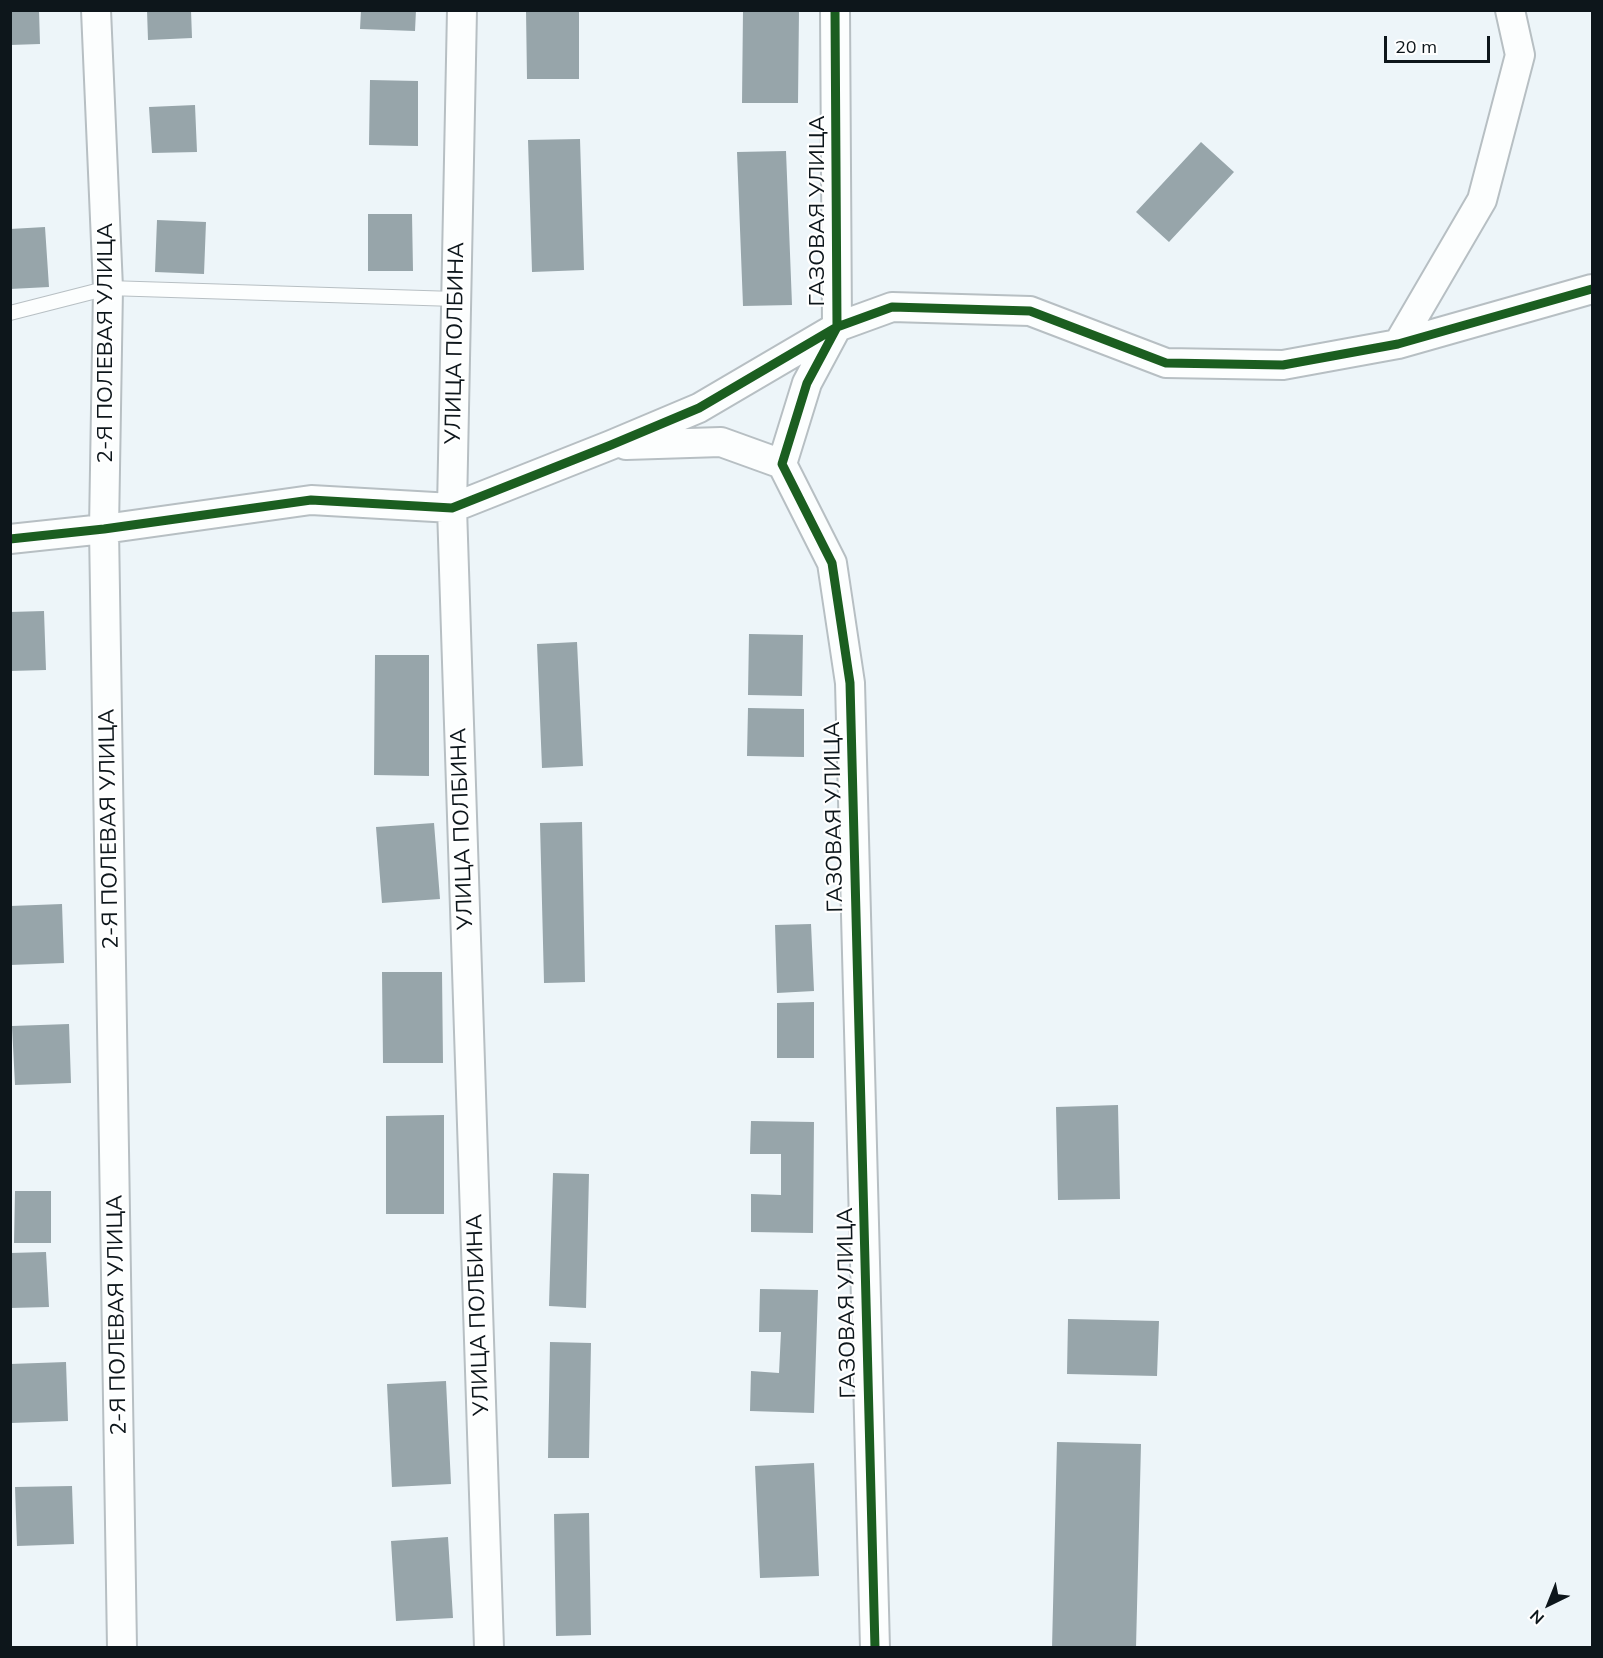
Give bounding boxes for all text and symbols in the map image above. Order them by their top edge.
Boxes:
scale bar [1387,24,1494,62]
text: 20 m [1395,35,1437,58]
street label: ГАЗОВАЯ УЛИЦА [804,115,830,307]
street label: 2-Я ПОЛЕВАЯ УЛИЦА [92,223,118,463]
street label: УЛИЦА ПОЛБИНА [440,242,470,444]
street label: 2-Я ПОЛЕВАЯ УЛИЦА [94,709,124,949]
street label: ГАЗОВАЯ УЛИЦА [819,721,849,913]
street label: УЛИЦА ПОЛБИНА [445,727,479,931]
street label: 2-Я ПОЛЕВАЯ УЛИЦА [102,1195,132,1435]
street label: ГАЗОВАЯ УЛИЦА [832,1207,862,1399]
street label: УЛИЦА ПОЛБИНА [461,1213,495,1417]
north arrow [1519,1574,1579,1634]
text: N [1525,1606,1548,1629]

